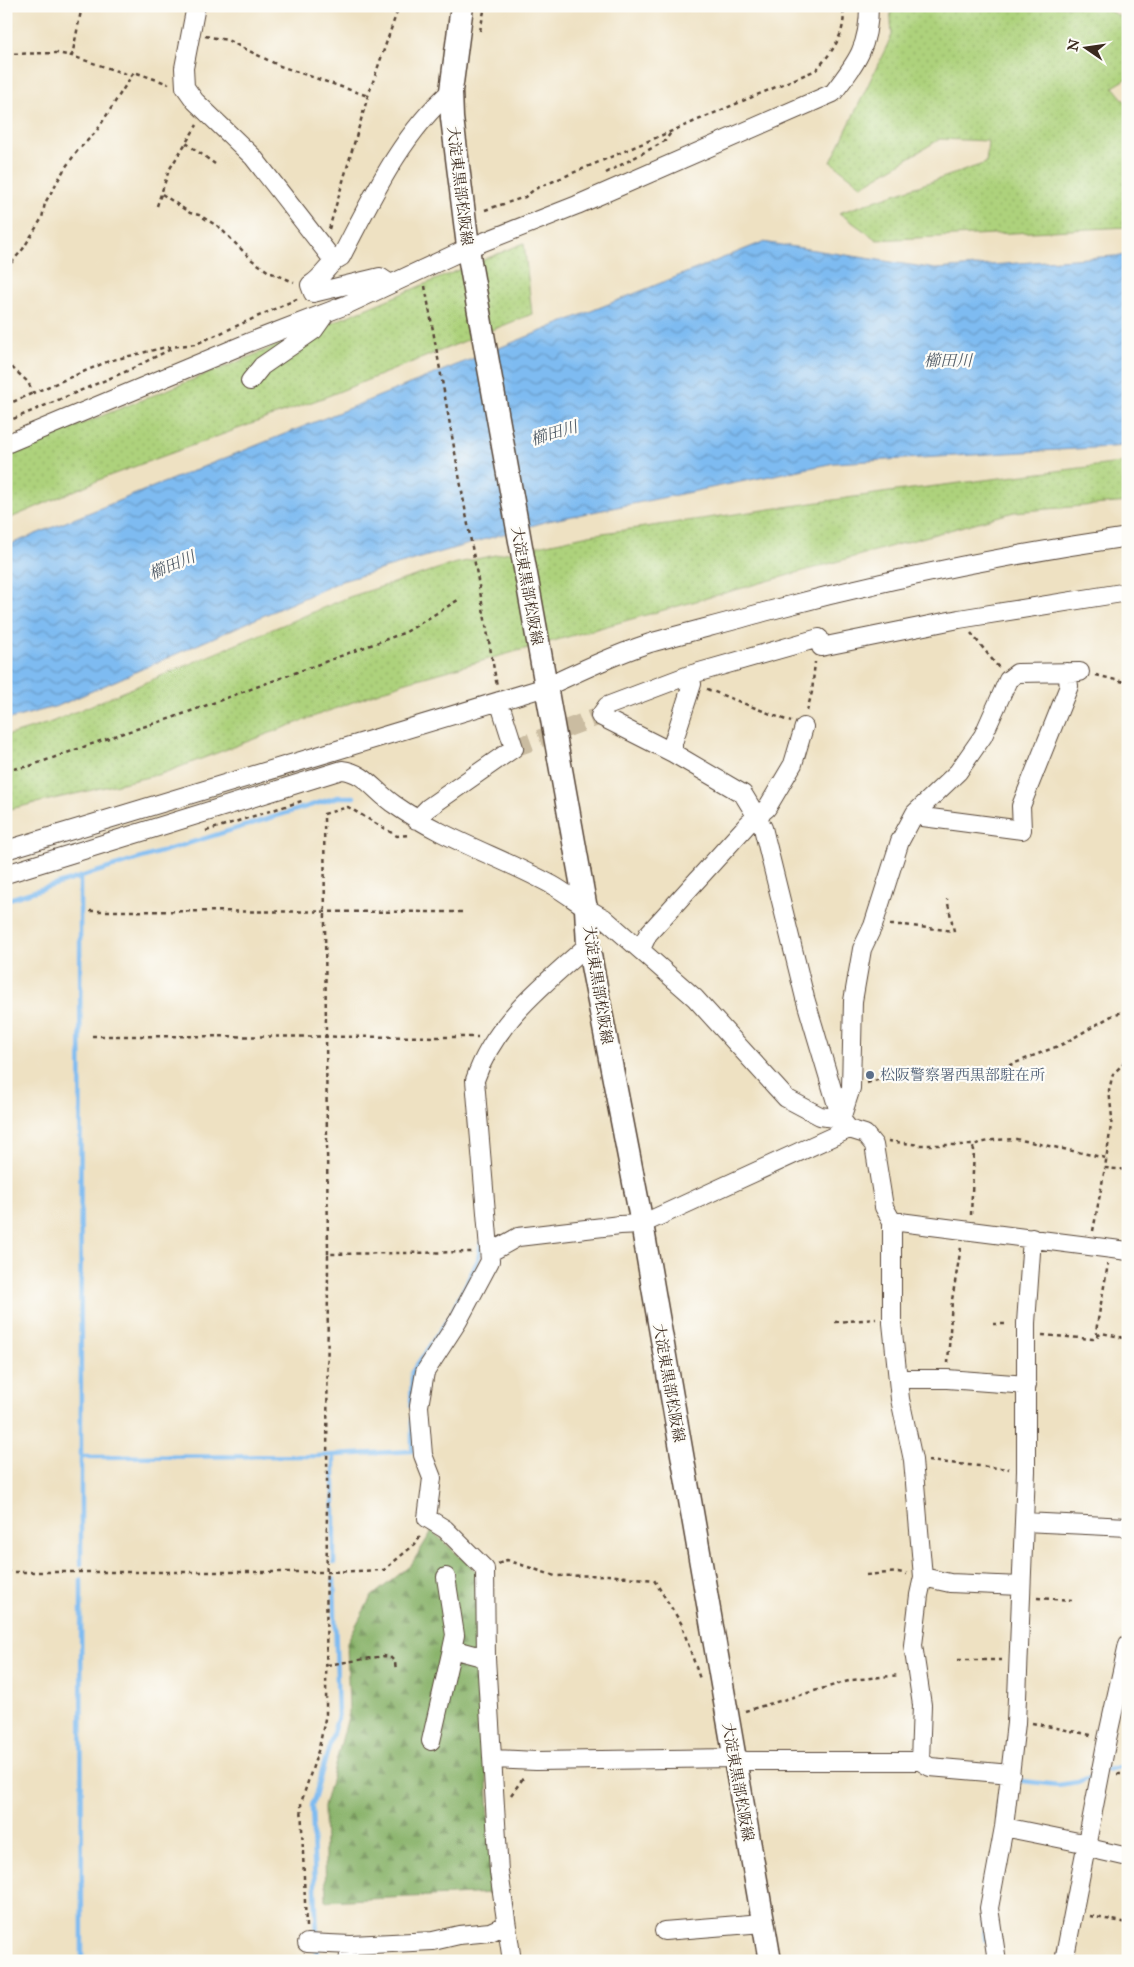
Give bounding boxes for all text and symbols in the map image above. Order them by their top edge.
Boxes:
north arrow [1062,22,1112,72]
text: N [1064,37,1083,53]
street label: 大淀東黒部松阪線 [444,125,476,247]
water label: 櫛田川 [924,351,974,370]
water label: 櫛田川 [528,416,582,449]
street label: 大淀東黒部松阪線 [508,525,546,647]
water label: 櫛田川 [146,546,200,583]
street label: 大淀東黒部松阪線 [580,924,616,1046]
place label: 松阪警察署西黒部駐在所 [880,1066,1045,1084]
marker: 松阪警察署西黒部駐在所 [864,1069,876,1081]
street label: 大淀東黒部松阪線 [650,1322,688,1444]
street label: 大淀東黒部松阪線 [719,1721,757,1843]

